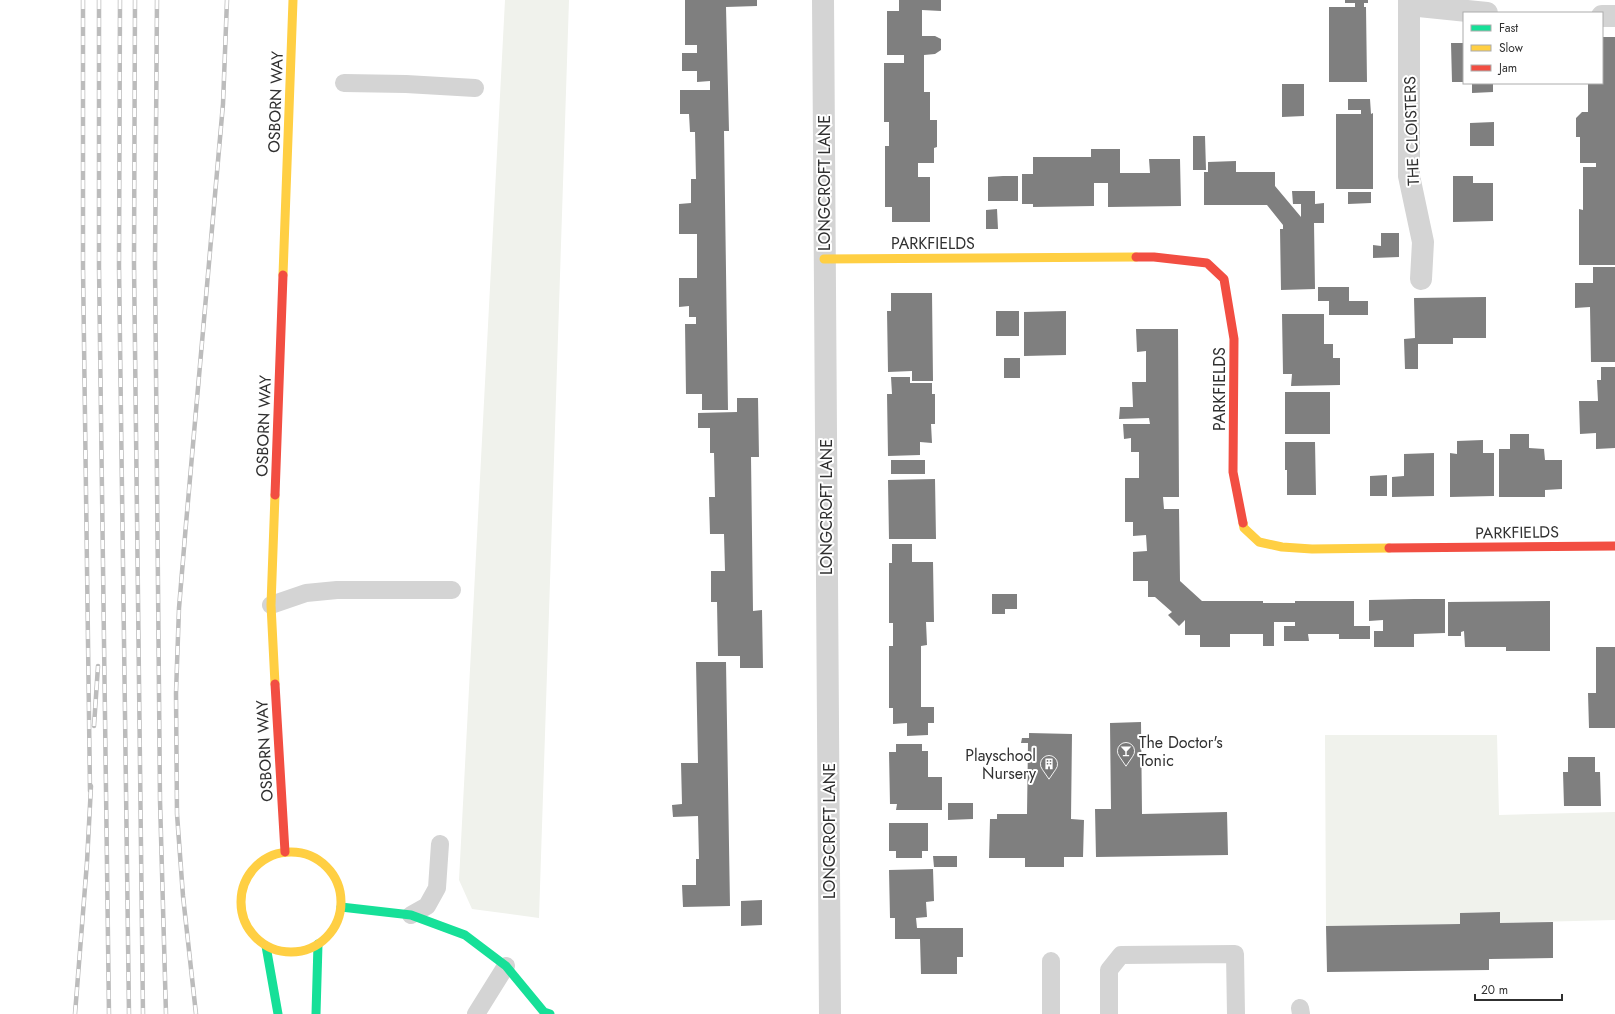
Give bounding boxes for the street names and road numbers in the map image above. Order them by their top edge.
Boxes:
street label: OSBORN WAY [262,51,289,153]
street label: THE CLOISTERS [1398,76,1425,186]
street label: LONGCROFT LANE [813,115,836,251]
street label: PARKFIELDS [891,232,975,255]
street label: PARKFIELDS [1208,347,1231,431]
street label: OSBORN WAY [250,375,277,477]
street label: LONGCROFT LANE [815,439,838,575]
street label: PARKFIELDS [1475,520,1559,545]
street label: OSBORN WAY [250,700,279,802]
street label: LONGCROFT LANE [818,763,841,899]

